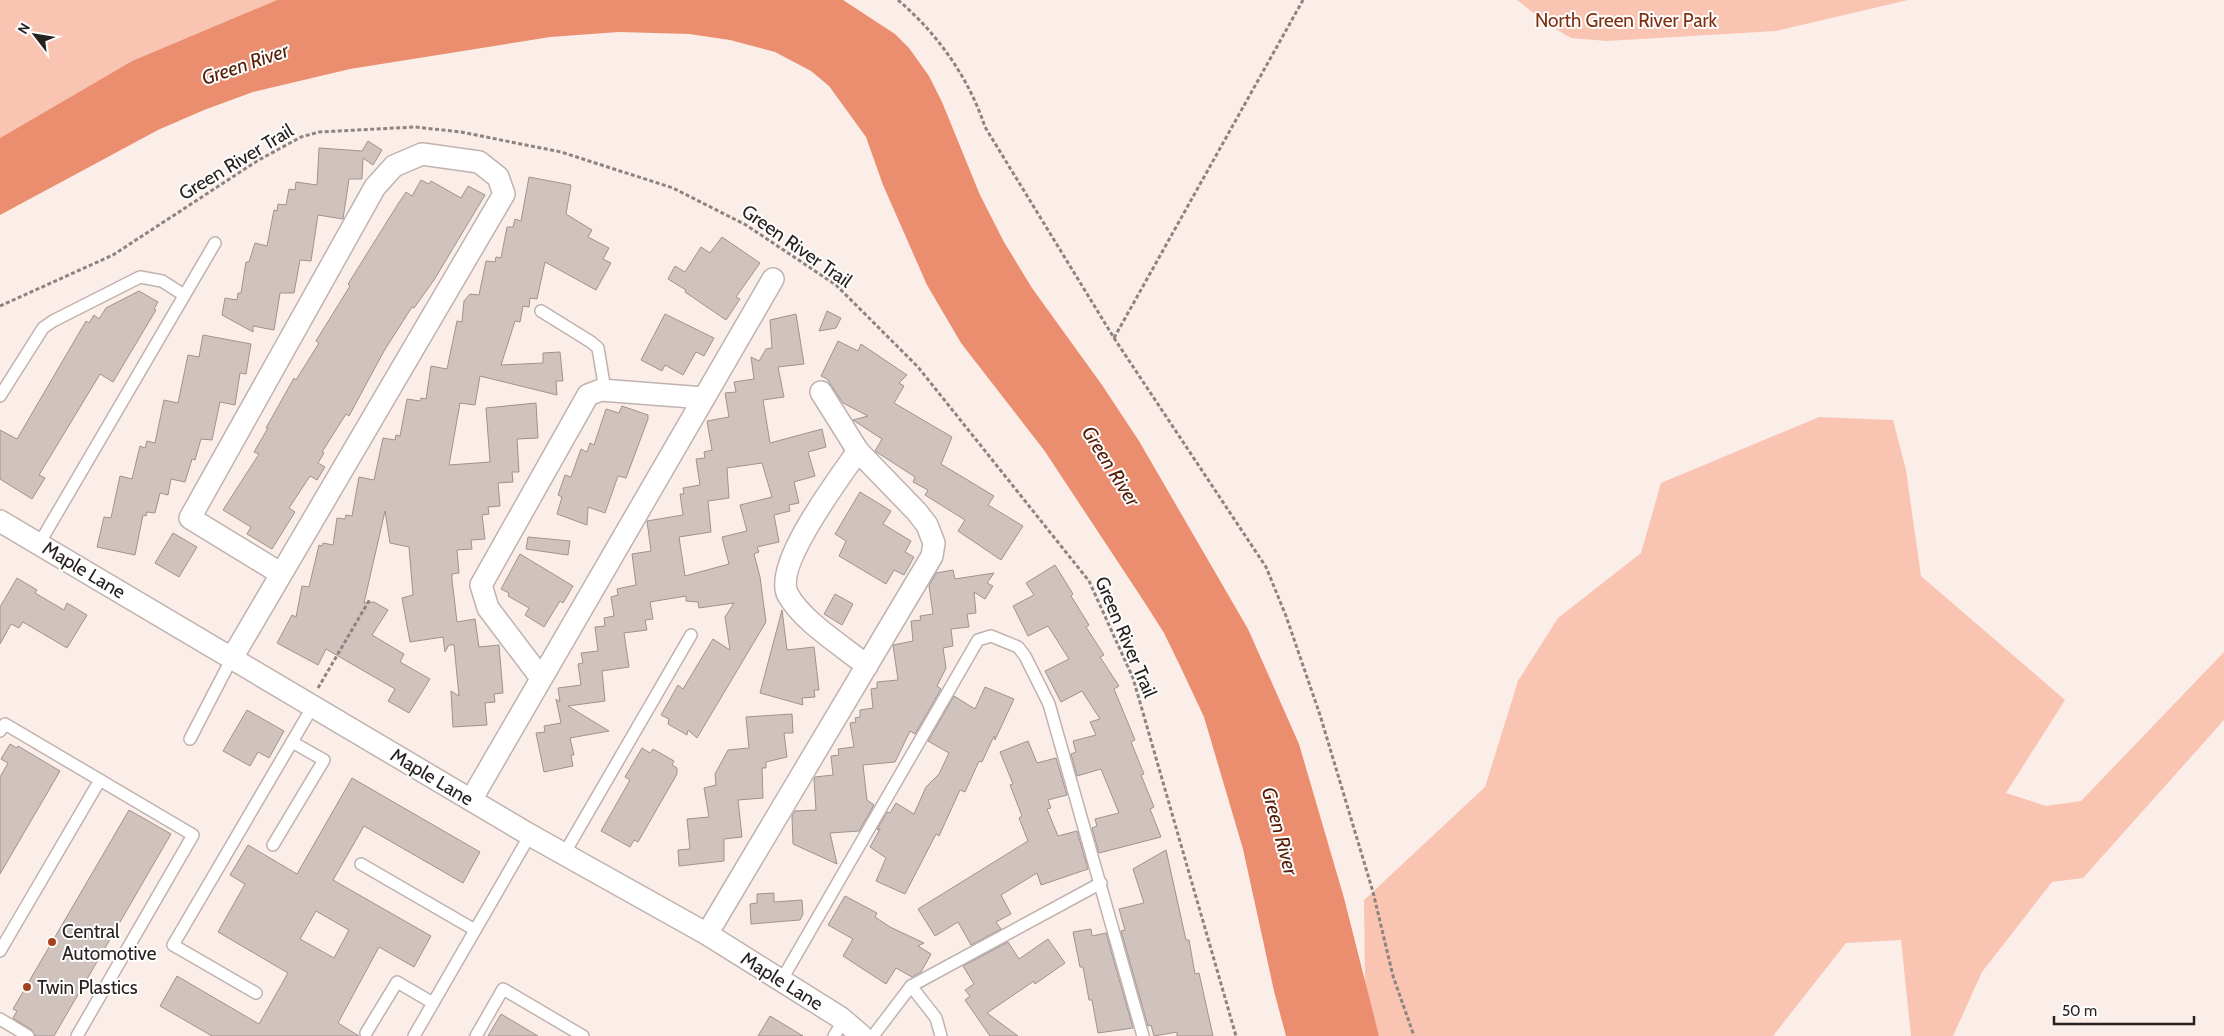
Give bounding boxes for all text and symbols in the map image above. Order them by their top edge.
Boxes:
park label: North Green River Park [1535,9,1718,32]
north arrow [10,10,60,60]
text: N [14,19,34,37]
water label: Green River [198,38,292,90]
street label: Green River Trail [175,119,298,205]
street label: Green River Trail [737,200,857,293]
water label: Green River [1077,421,1146,511]
street label: Maple Lane [38,536,130,604]
street label: Green River Trail [1090,573,1162,701]
street label: Maple Lane [386,743,478,811]
water label: Green River [1257,784,1304,879]
place label: Central Automotive [62,920,157,965]
marker: Central Automotive [46,936,58,948]
street label: Maple Lane [737,947,827,1015]
place label: Twin Plastics [37,976,138,999]
marker: Twin Plastics [21,981,33,993]
scale bar [2054,994,2194,1026]
text: 50 m [2062,1002,2097,1020]

